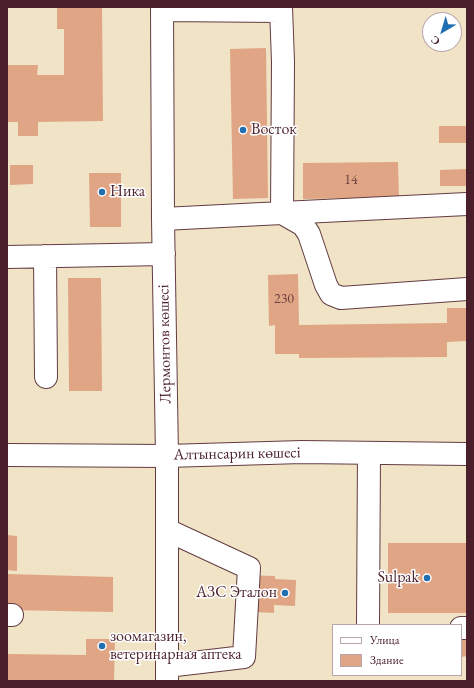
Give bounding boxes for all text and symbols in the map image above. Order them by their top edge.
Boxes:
north arrow [422,12,462,52]
text: С [428,33,443,49]
place label: Восток [251,120,297,140]
marker: Восток [238,125,248,135]
house number: 14 [344,172,358,188]
place label: Ника [110,182,145,202]
marker: Ника [97,187,107,197]
street label: Лермонтов көшесі [154,284,176,404]
house number: 230 [274,291,294,307]
street label: Алтынсарин көшесі [173,443,301,465]
place label: Sulpak [377,568,419,588]
marker: Sulpak [422,573,432,583]
place label: АЗС Эталон [196,583,277,603]
marker: АЗС Эталон [280,588,290,598]
legend [332,624,462,676]
place label: зоомагазин, ветеринарная аптека [110,627,242,665]
text: Улица [370,632,400,648]
marker: зоомагазин, ветеринарная аптека [97,641,107,651]
text: Здание [370,652,404,668]

